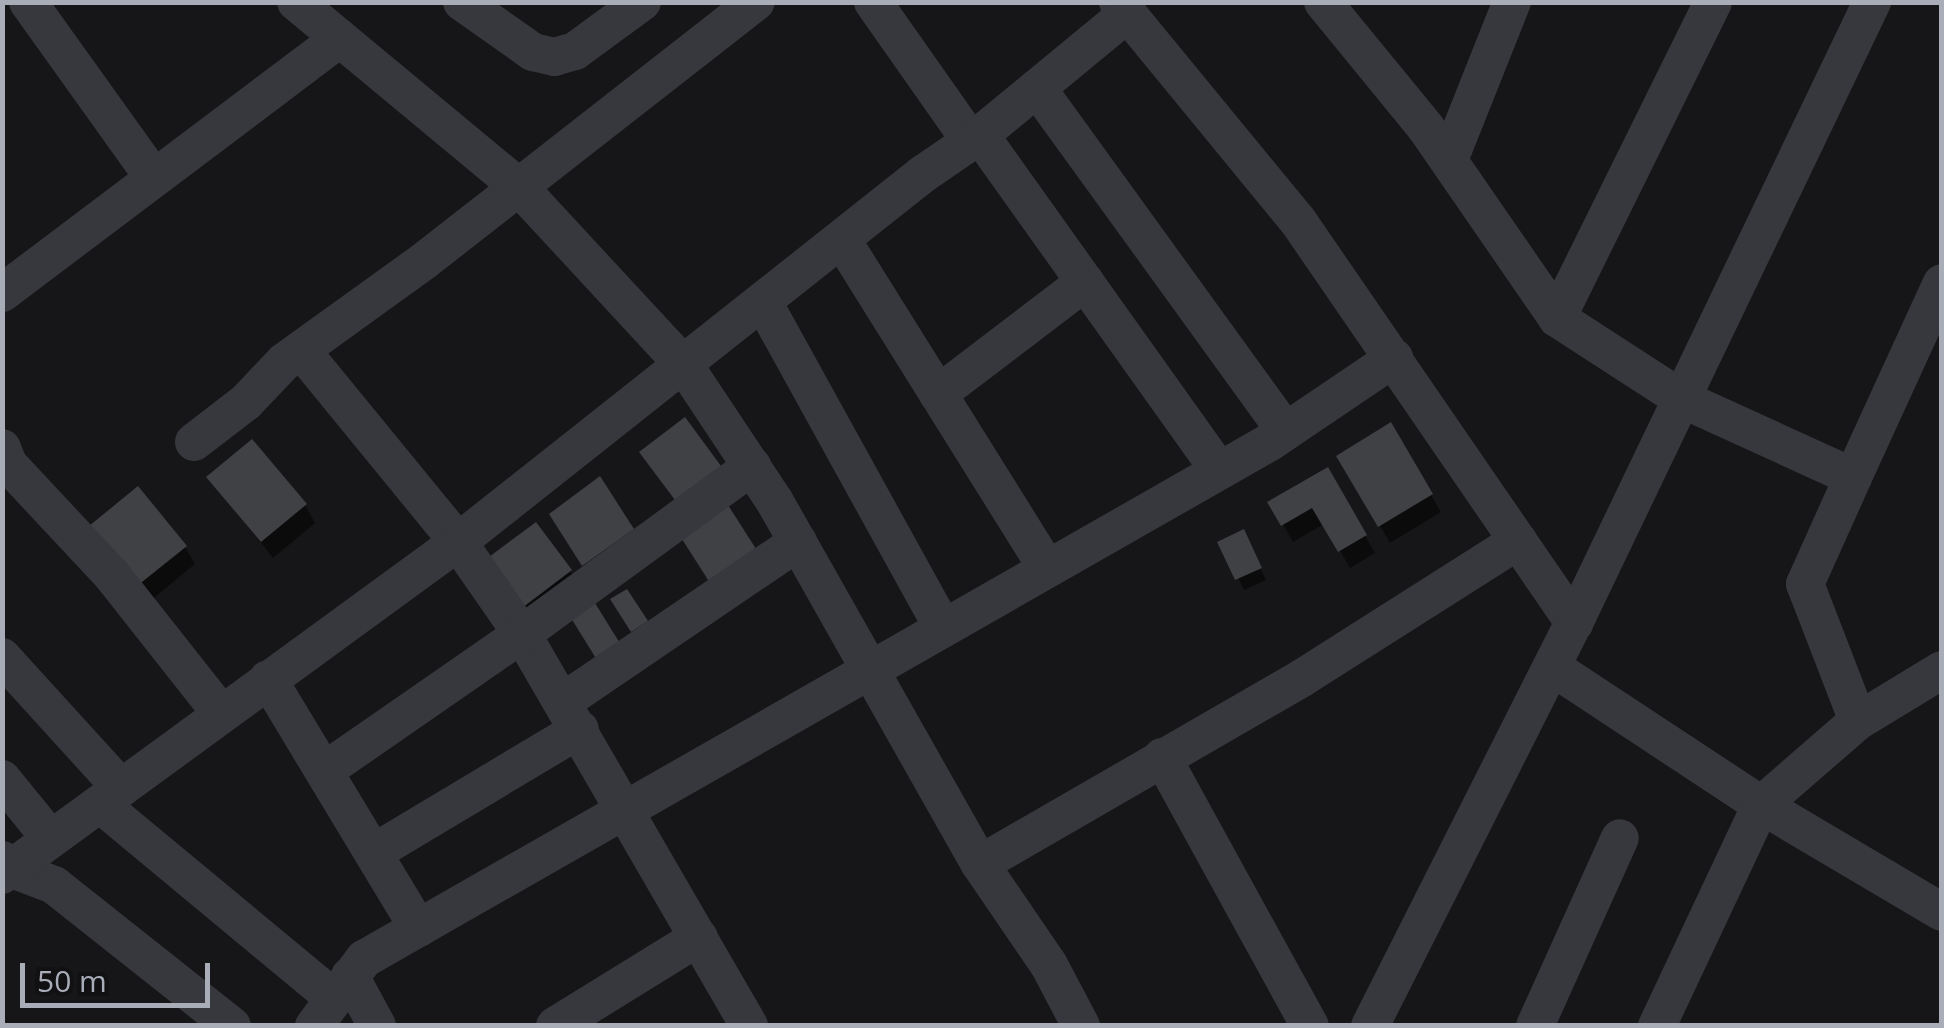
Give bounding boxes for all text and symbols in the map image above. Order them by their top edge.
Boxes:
scale bar [25,943,215,1005]
text: 50 m [37,960,107,1001]

